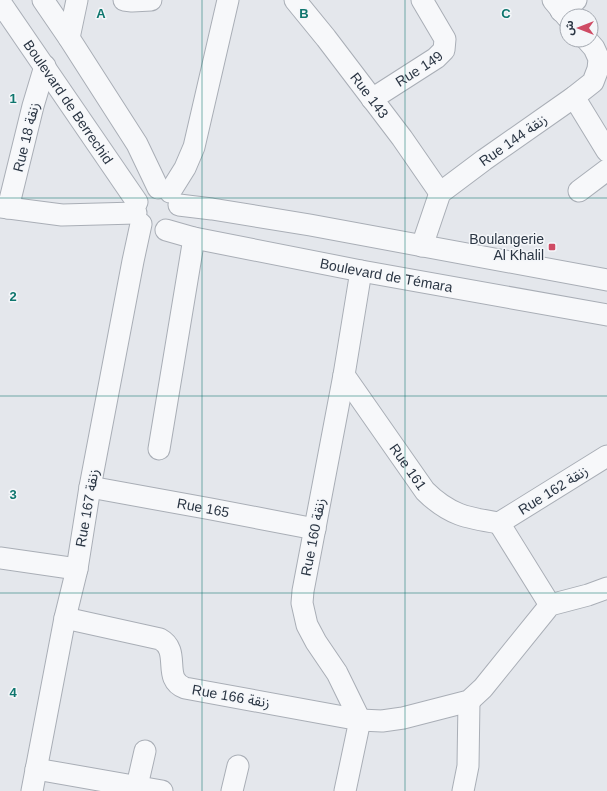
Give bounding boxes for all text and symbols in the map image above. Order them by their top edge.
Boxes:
text: A [96,6,106,21]
text: B [299,6,309,21]
text: C [501,6,511,21]
north arrow [559,8,599,48]
text: ش [563,20,576,36]
street label: Boulevard de Berrechid [20,37,116,167]
street label: Rue 149 [393,48,446,90]
street label: Rue 143 [347,69,392,121]
street label: Rue 18 زنقة [9,100,43,174]
street label: Rue 144 زنقة [476,111,551,170]
place label: Boulangerie Al Khalil [469,231,544,263]
marker: Boulangerie Al Khalil [547,242,557,252]
street label: Boulevard de Témara [319,255,454,295]
text: 2 [9,289,17,304]
street label: Rue 161 [386,441,430,493]
street label: Rue 162 زنقة [515,462,591,519]
street label: Rue 167 زنقة [72,468,103,548]
text: 3 [9,487,17,502]
street label: Rue 165 [176,495,231,520]
street label: Rue 160 زنقة [298,497,329,578]
street label: Rue 166 زنقة [191,681,271,712]
text: 4 [9,685,17,700]

